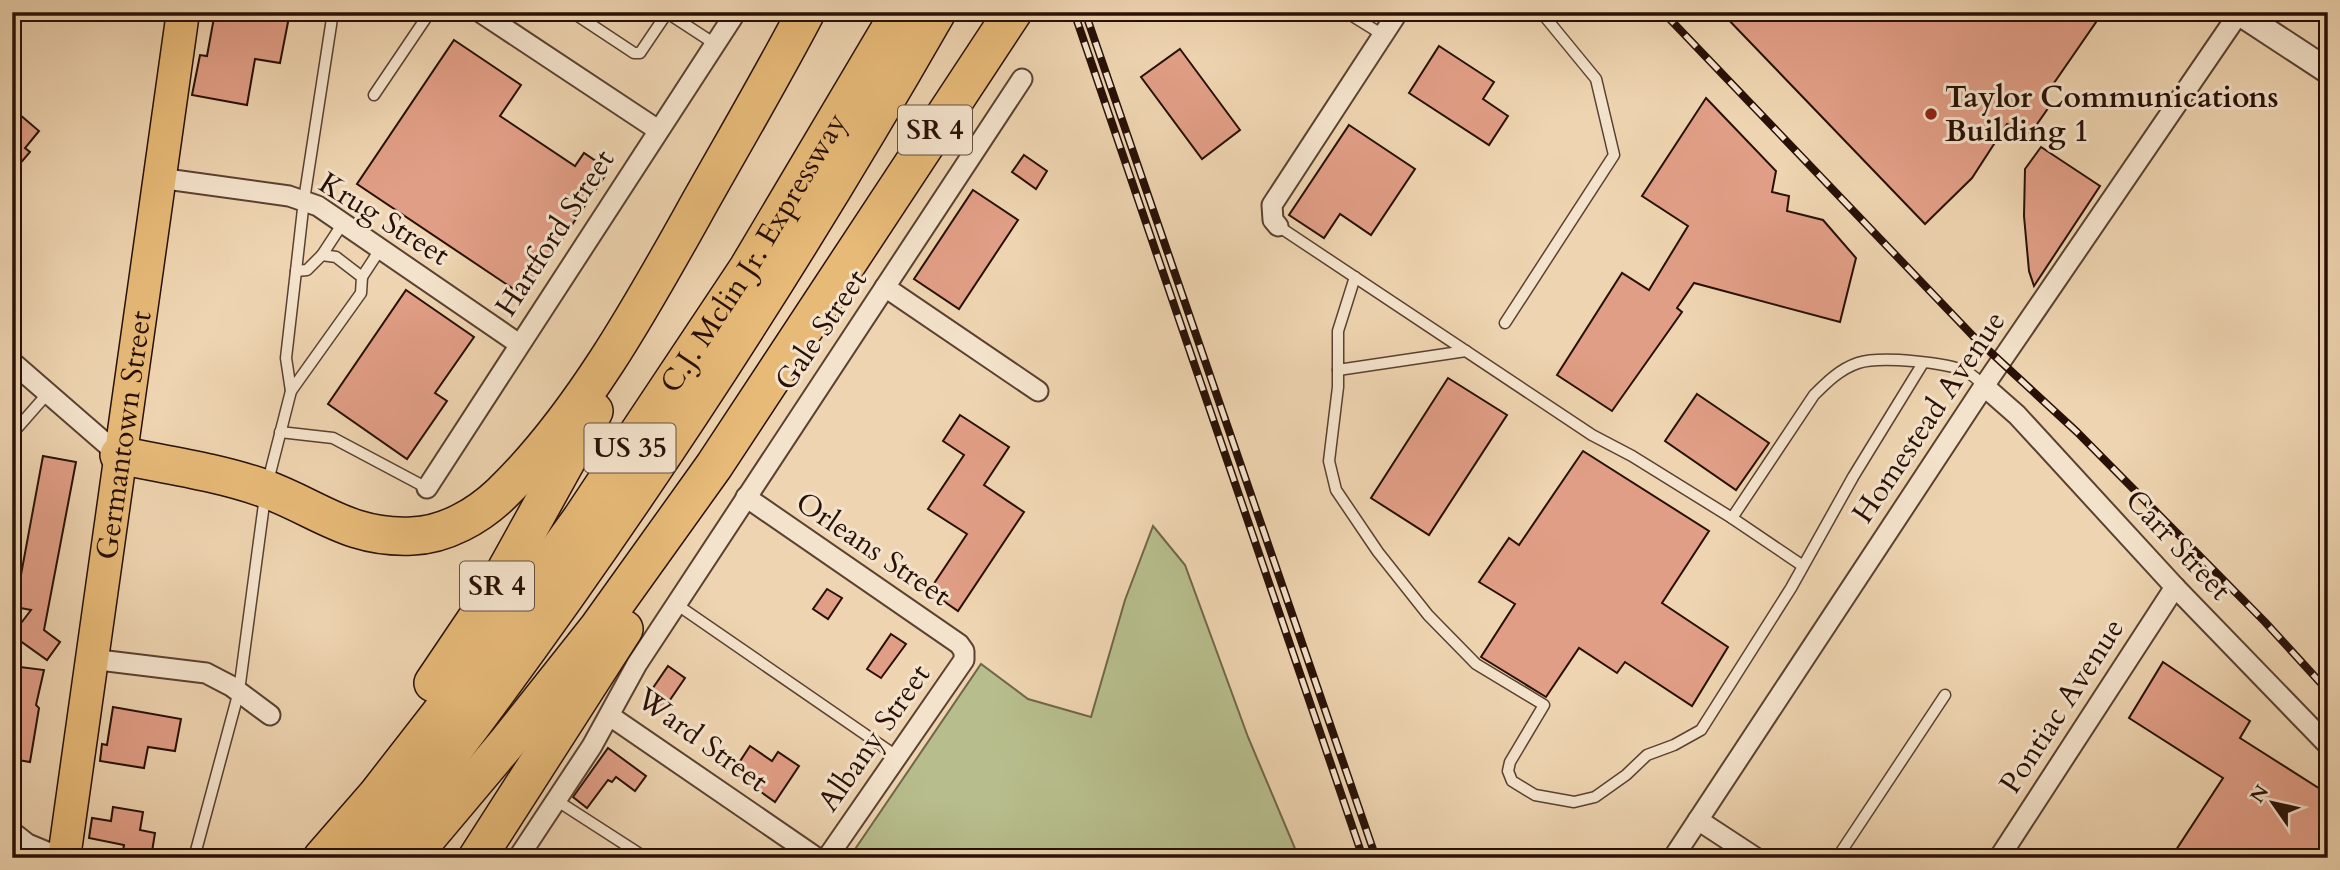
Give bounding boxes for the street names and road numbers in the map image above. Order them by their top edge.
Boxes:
street label: C.J. Mclin Jr. Expressway [650,105,856,401]
road number: SR 4 [898,106,972,154]
street label: Hartford Street [486,141,624,324]
street label: Krug Street [311,163,458,276]
street label: Gale Street [765,261,877,399]
street label: Homestead Avenue [1843,303,2015,531]
street label: Germantown Street [86,308,161,562]
road number: US 35 [584,424,676,472]
street label: Carr Street [2116,481,2240,610]
street label: Orleans Street [788,482,959,616]
road number: SR 4 [460,562,534,610]
street label: Pontiac Avenue [1990,611,2134,801]
street label: Albany Street [808,656,940,820]
street label: Ward Street [627,678,776,802]

